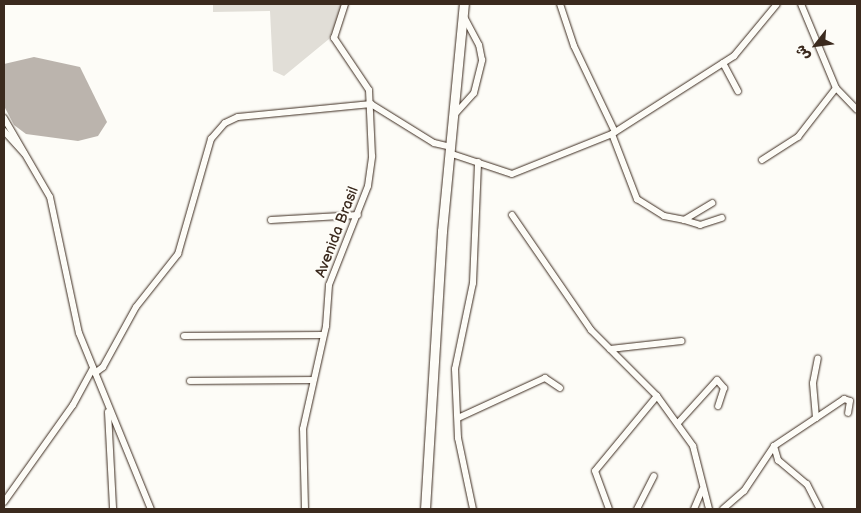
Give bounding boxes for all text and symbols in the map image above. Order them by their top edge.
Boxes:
north arrow [791,20,841,70]
text: ش [791,42,814,64]
street label: Avenida Brasil [311,184,363,280]

